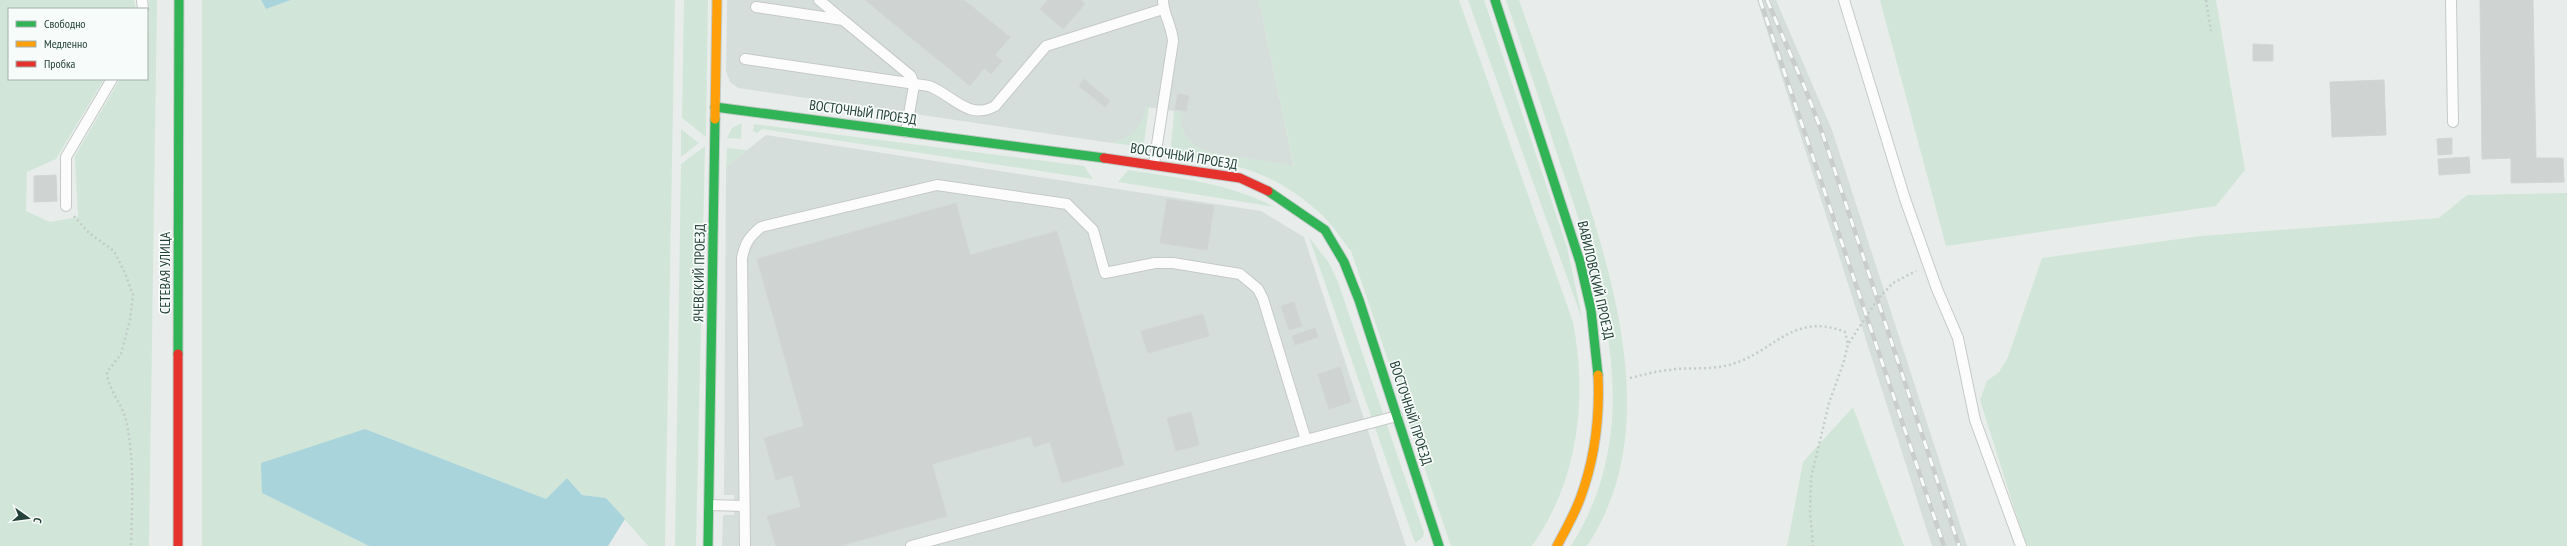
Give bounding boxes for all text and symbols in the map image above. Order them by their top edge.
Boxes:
legend [8,8,148,80]
text: Свободно [44,16,86,31]
text: Медленно [44,36,87,51]
text: Пробка [44,56,76,71]
street label: ВОСТОЧНЫЙ ПРОЕЗД [808,96,918,129]
street label: ВОСТОЧНЫЙ ПРОЕЗД [1129,139,1239,173]
street label: ВАВИЛОВСКИЙ ПРОЕЗД [1574,219,1618,341]
street label: ЯЧЕВСКИЙ ПРОЕЗД [689,223,709,322]
street label: СЕТЕВАЯ УЛИЦА [156,232,174,314]
street label: ВОСТОЧНЫЙ ПРОЕЗД [1386,359,1436,468]
north arrow [8,498,48,538]
text: С [30,516,45,525]

